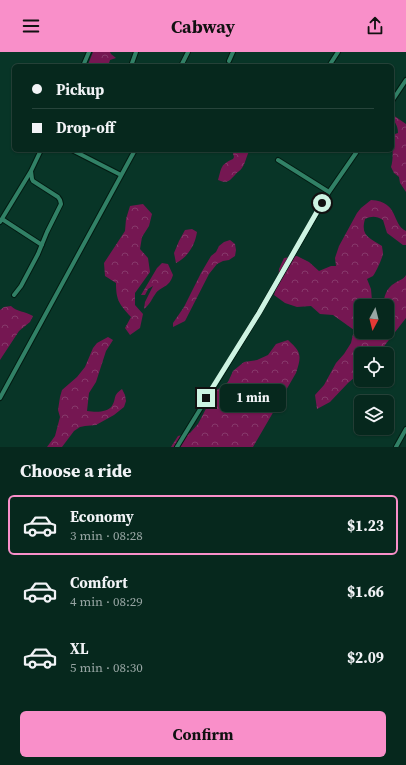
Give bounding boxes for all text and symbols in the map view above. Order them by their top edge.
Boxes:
text: Cabway [171,14,235,39]
icon: menu [20,15,42,37]
icon: share [364,15,386,37]
text: Pickup [56,79,104,100]
text: Drop-off [56,117,115,138]
route start [313,194,331,212]
north arrow [354,299,394,339]
map controls [354,299,394,435]
button: locate [354,347,394,387]
callout: 1 min [220,384,286,412]
route end [197,389,215,407]
text: 1 min [236,389,270,406]
button: layers [354,395,394,435]
text: Choose a ride [20,458,132,483]
text: Economy [70,506,134,527]
icon: car [22,507,58,543]
text: $1.23 [347,515,384,536]
text: 3 min · 08:28 [70,527,143,544]
text: Comfort [70,572,128,593]
icon: car [22,573,58,609]
text: $1.66 [347,581,384,602]
text: 4 min · 08:29 [70,593,143,610]
text: XL [70,638,89,659]
icon: car [22,639,58,675]
text: $2.09 [347,647,384,668]
text: 5 min · 08:30 [70,659,143,676]
button: Confirm [20,711,386,757]

